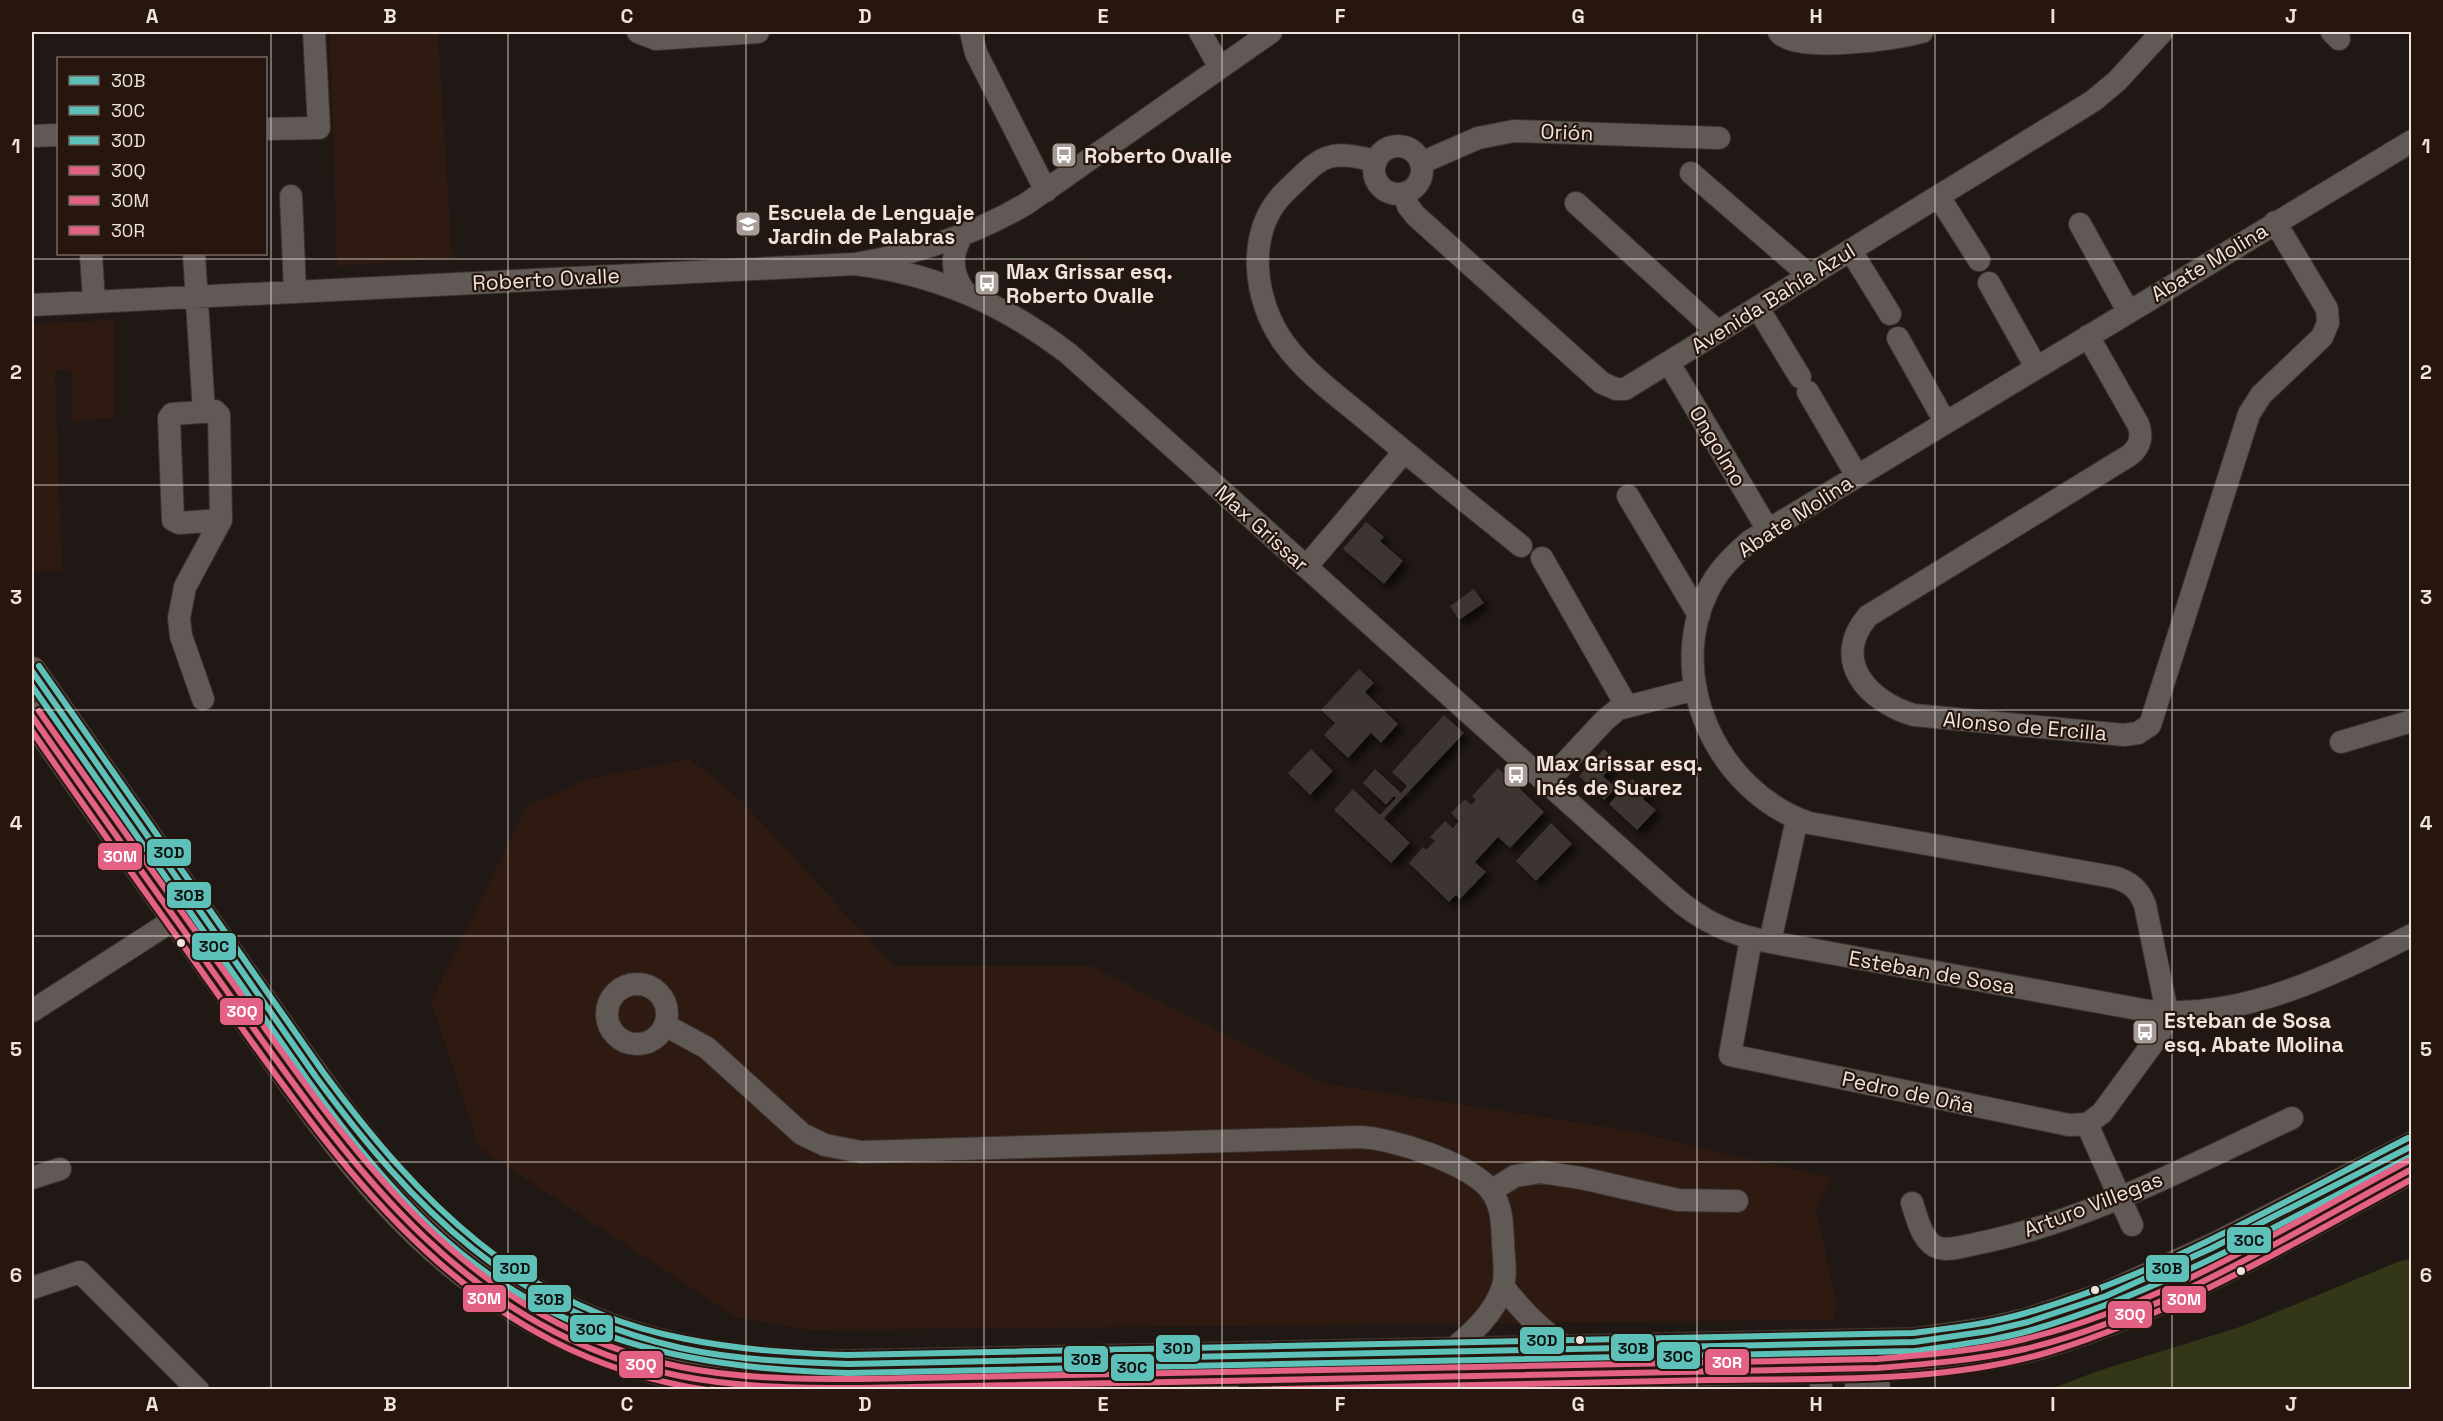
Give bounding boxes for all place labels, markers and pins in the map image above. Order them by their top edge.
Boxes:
bus stop icon: Roberto Ovalle [1049,140,1079,170]
place label: Roberto Ovalle [1084,142,1232,169]
place label: Escuela de Lenguaje Jardin de Palabras [768,199,975,250]
school or university icon: Escuela de Lenguaje Jardin de Palabras [733,209,763,239]
place label: Max Grissar esq. Roberto Ovalle [1006,258,1173,309]
bus stop icon: Max Grissar esq. Roberto Ovalle [972,268,1002,298]
place label: Max Grissar esq. Inés de Suarez [1536,750,1703,801]
bus stop icon: Max Grissar esq. Inés de Suarez [1501,760,1531,790]
unlabelled marker [175,937,187,949]
place label: Esteban de Sosa esq. Abate Molina [2164,1007,2344,1058]
bus stop icon: Esteban de Sosa esq. Abate Molina [2130,1017,2160,1047]
unlabelled marker [2235,1265,2247,1277]
unlabelled marker [2089,1284,2101,1296]
unlabelled marker [1574,1334,1586,1346]

